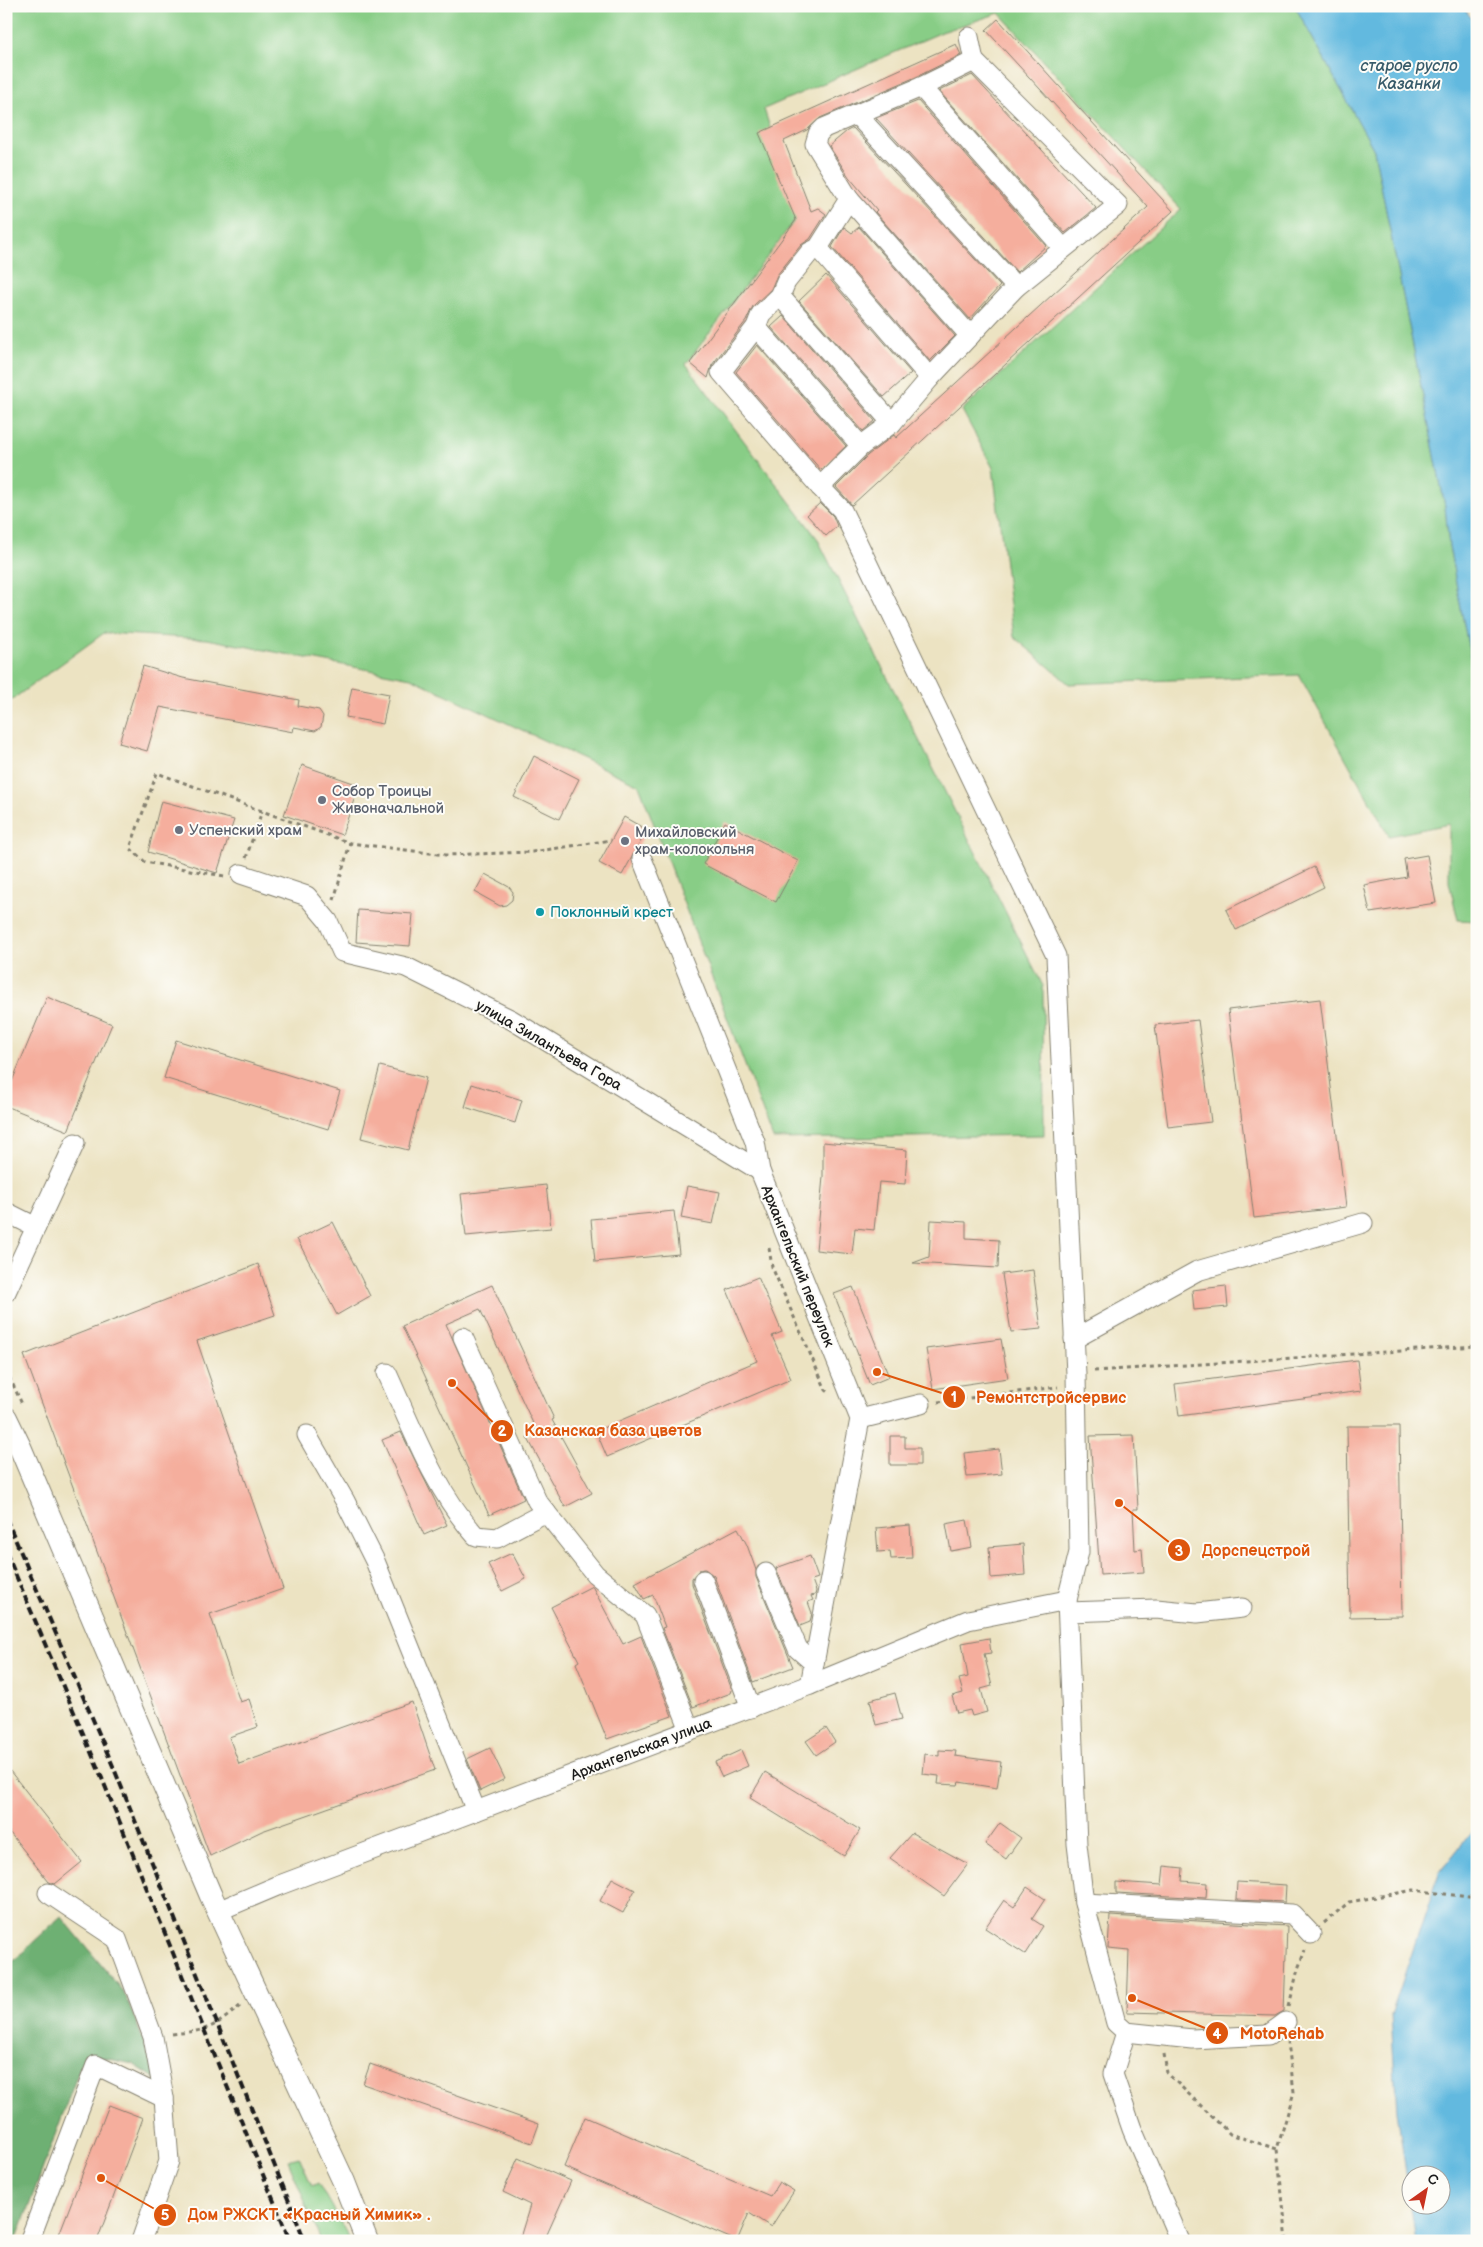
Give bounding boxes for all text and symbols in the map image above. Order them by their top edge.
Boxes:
water label: старое русло Казанки [1359,57,1458,94]
place label: Собор Троицы Живоначальной [332,782,444,818]
marker: Собор Троицы Живоначальной [316,794,328,806]
place label: Успенский храм [189,821,302,840]
place label: Михайловский храм-колокольня [635,823,754,859]
marker: Успенский храм [173,824,185,836]
marker: Михайловский храм-колокольня [619,835,631,847]
place label: Поклонный крест [550,903,673,922]
marker: Поклонный крест [534,906,546,918]
street label: улица Зилантьева Гора [472,996,625,1095]
street label: Архангельский переулок [756,1182,839,1350]
callout: Ремонтстройсервис [941,1382,1137,1413]
text: 1 [951,1388,957,1407]
text: Ремонтстройсервис [976,1389,1126,1408]
callout: Казанская база цветов [489,1415,712,1446]
text: 2 [498,1422,507,1441]
text: Казанская база цветов [524,1422,702,1441]
callout: Дорспецстрой [1166,1535,1320,1566]
text: 3 [1175,1542,1184,1561]
text: Дорспецстрой [1202,1542,1310,1561]
street label: Архангельская улица [567,1714,714,1785]
callout: MotoRehab [1205,2018,1335,2049]
text: 4 [1213,2025,1222,2044]
text: MotoRehab [1240,2025,1325,2044]
north arrow [1400,2164,1450,2214]
text: С [1424,2170,1442,2189]
callout: Дом РЖСКТ «Красный Химик» . [153,2199,441,2230]
text: 5 [161,2206,170,2225]
text: Дом РЖСКТ «Красный Химик» . [188,2206,431,2225]

